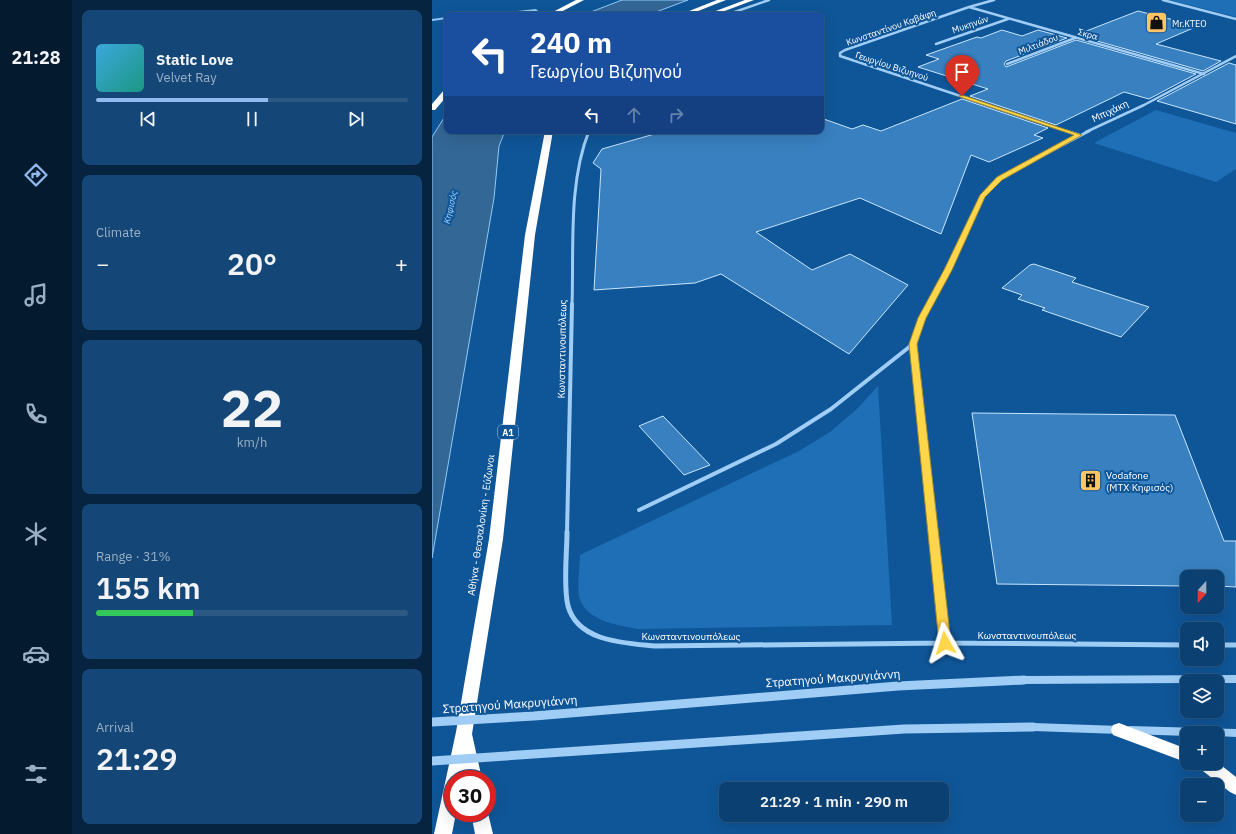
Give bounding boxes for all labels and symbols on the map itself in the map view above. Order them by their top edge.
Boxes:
street label: Κωνσταντίνου Καβάφη [845,6,937,48]
shop icon: Mr.KTEO [1144,10,1170,36]
street label: Μυκηνών [950,13,990,35]
place label: Mr.KTEO [1172,18,1207,29]
street label: Σκρα [1077,26,1100,42]
street label: Μιλτιάδου [1016,31,1060,57]
street label: Γεωργίου Βιζυηνού [854,49,930,83]
pin [945,55,979,96]
street label: Μπιχάκη [1089,97,1131,125]
water label: Κηφισός [441,189,459,225]
street label: Κωνσταντινουπόλεως [555,299,569,399]
road number: Α1 [498,425,518,439]
street label: Αθήνα - Θεσσαλονίκη - Εύζωνοι [465,453,497,597]
building icon: Vodafone (MTX Κηφισός) [1078,468,1104,494]
place label: Vodafone (MTX Κηφισός) [1106,469,1173,494]
north arrow [1180,570,1224,614]
position arrow [924,622,966,664]
street label: Κωνσταντινουπόλεως [978,629,1077,642]
street label: Κωνσταντινουπόλεως [642,630,741,643]
street label: Στρατηγού Μακρυγιάννη [765,666,901,690]
street label: Στρατηγού Μακρυγιάννη [442,692,578,716]
speed limit sign: 30 [444,770,496,822]

